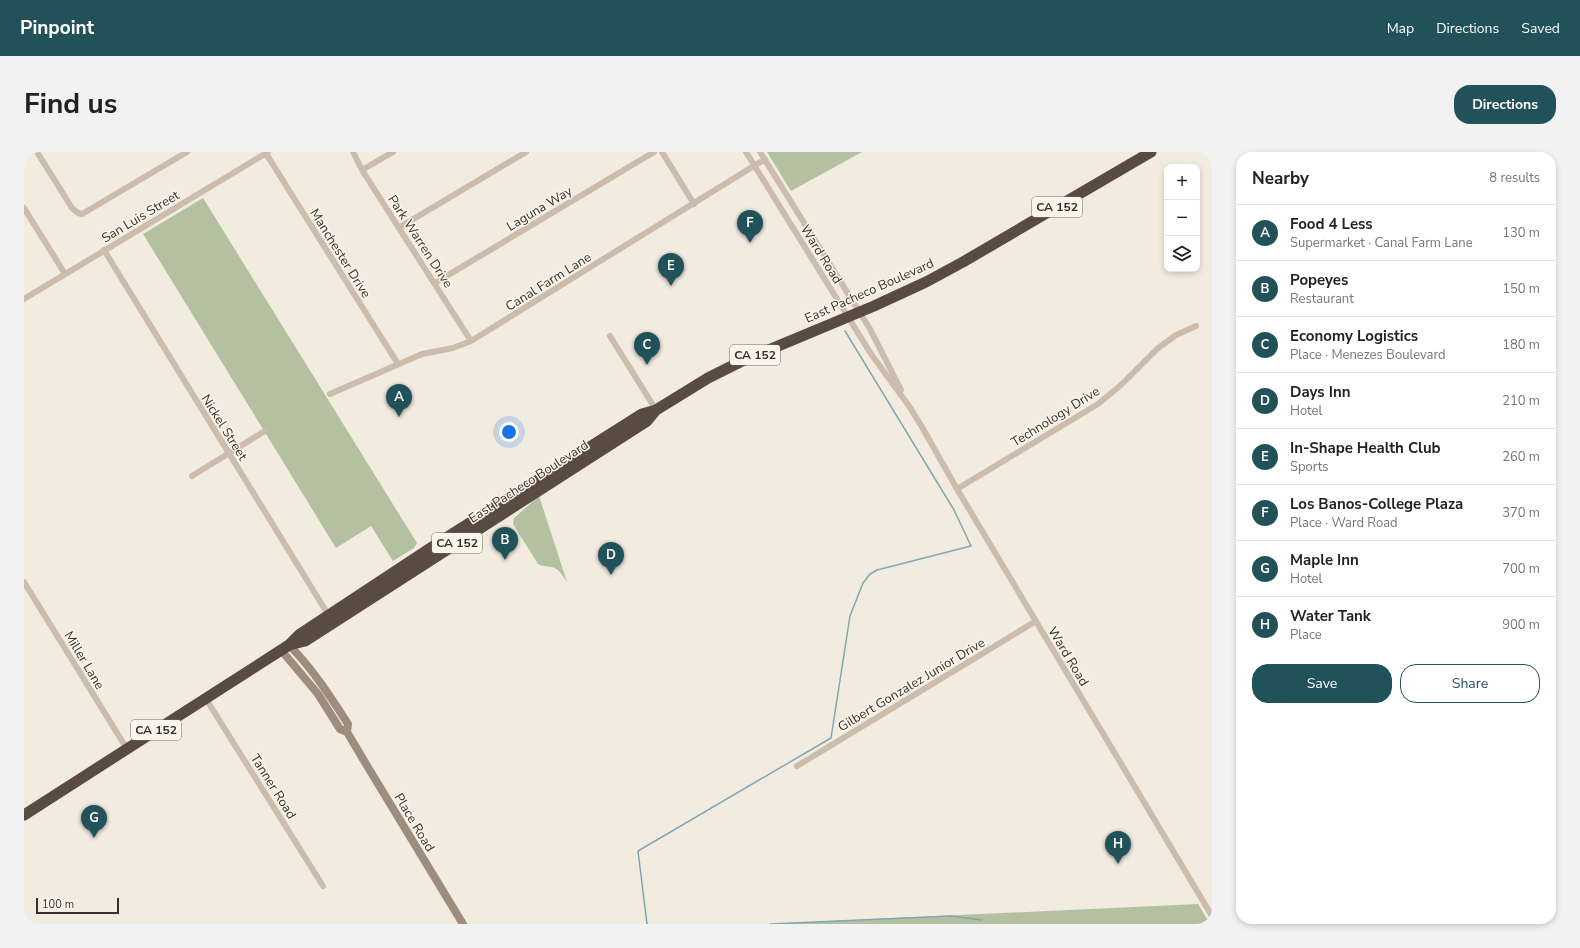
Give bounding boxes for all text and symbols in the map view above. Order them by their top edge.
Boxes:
text: Pinpoint [20,15,94,41]
text: Map [1387,19,1414,38]
text: Directions [1436,19,1499,38]
text: Saved [1521,19,1560,38]
text: Find us [24,85,118,123]
button: Directions [1454,85,1556,124]
map controls [1164,164,1200,272]
button: + [1164,164,1200,200]
text: Nearby [1252,167,1309,190]
text: 8 results [1489,169,1540,187]
street label: Laguna Way [503,182,576,236]
street label: San Luis Street [98,186,183,247]
street label: Park Warren Drive [383,192,457,292]
road number: CA 152 [1032,197,1082,217]
button: − [1164,200,1200,236]
street label: Manchester Drive [305,205,375,302]
pin: F [737,210,763,243]
text: Food 4 Less [1290,214,1373,234]
street label: Ward Road [796,222,846,287]
text: A [1260,224,1270,242]
text: 130 m [1502,224,1540,242]
text: Supermarket · Canal Farm Lane [1290,234,1473,252]
button: layers [1164,236,1200,272]
street label: Canal Farm Lane [502,248,595,315]
pin: E [658,253,684,286]
street label: East Pacheco Boulevard [802,254,937,328]
text: Popeyes [1290,270,1348,290]
text: B [1261,280,1269,298]
text: 150 m [1502,280,1540,298]
text: Restaurant [1290,290,1354,308]
text: Economy Logistics [1290,326,1418,346]
pin: C [634,332,660,365]
text: C [1261,336,1269,354]
text: 180 m [1502,336,1540,354]
road number: CA 152 [730,345,780,365]
text: Place · Menezes Boulevard [1290,346,1446,364]
street label: Technology Drive [1008,382,1103,451]
text: Days Inn [1290,382,1350,402]
pin: A [386,384,412,417]
street label: Nickel Street [197,391,252,464]
text: D [1260,392,1270,410]
text: 210 m [1502,392,1540,410]
text: Hotel [1290,402,1322,420]
your location [499,422,519,442]
street label: East Pacheco Boulevard [465,436,592,527]
text: In-Shape Health Club [1290,438,1441,458]
text: E [1261,448,1269,466]
text: 260 m [1502,448,1540,466]
text: Sports [1290,458,1329,476]
text: Los Banos-College Plaza [1290,494,1463,514]
text: F [1261,504,1269,522]
text: 370 m [1502,504,1540,522]
text: Place · Ward Road [1290,514,1398,532]
pin: B [492,527,518,560]
road number: CA 152 [432,533,482,553]
pin: D [598,542,624,575]
text: Maple Inn [1290,550,1359,570]
text: G [1260,560,1270,578]
text: 700 m [1502,560,1540,578]
text: Hotel [1290,570,1322,588]
text: Water Tank [1290,606,1371,626]
text: H [1260,616,1270,634]
text: 900 m [1502,616,1540,634]
street label: Ward Road [1043,624,1093,690]
text: Place [1290,626,1322,644]
street label: Miller Lane [60,628,109,693]
street label: Gilbert Gonzalez Junior Drive [835,634,988,736]
button: Save [1252,664,1392,703]
button: Share [1400,664,1540,703]
road number: CA 152 [131,720,181,740]
street label: Tanner Road [246,751,300,823]
street label: Place Road [390,790,439,855]
pin: G [81,805,107,838]
pin: H [1105,831,1131,864]
scale bar [36,896,119,915]
text: 100 m [42,897,74,912]

